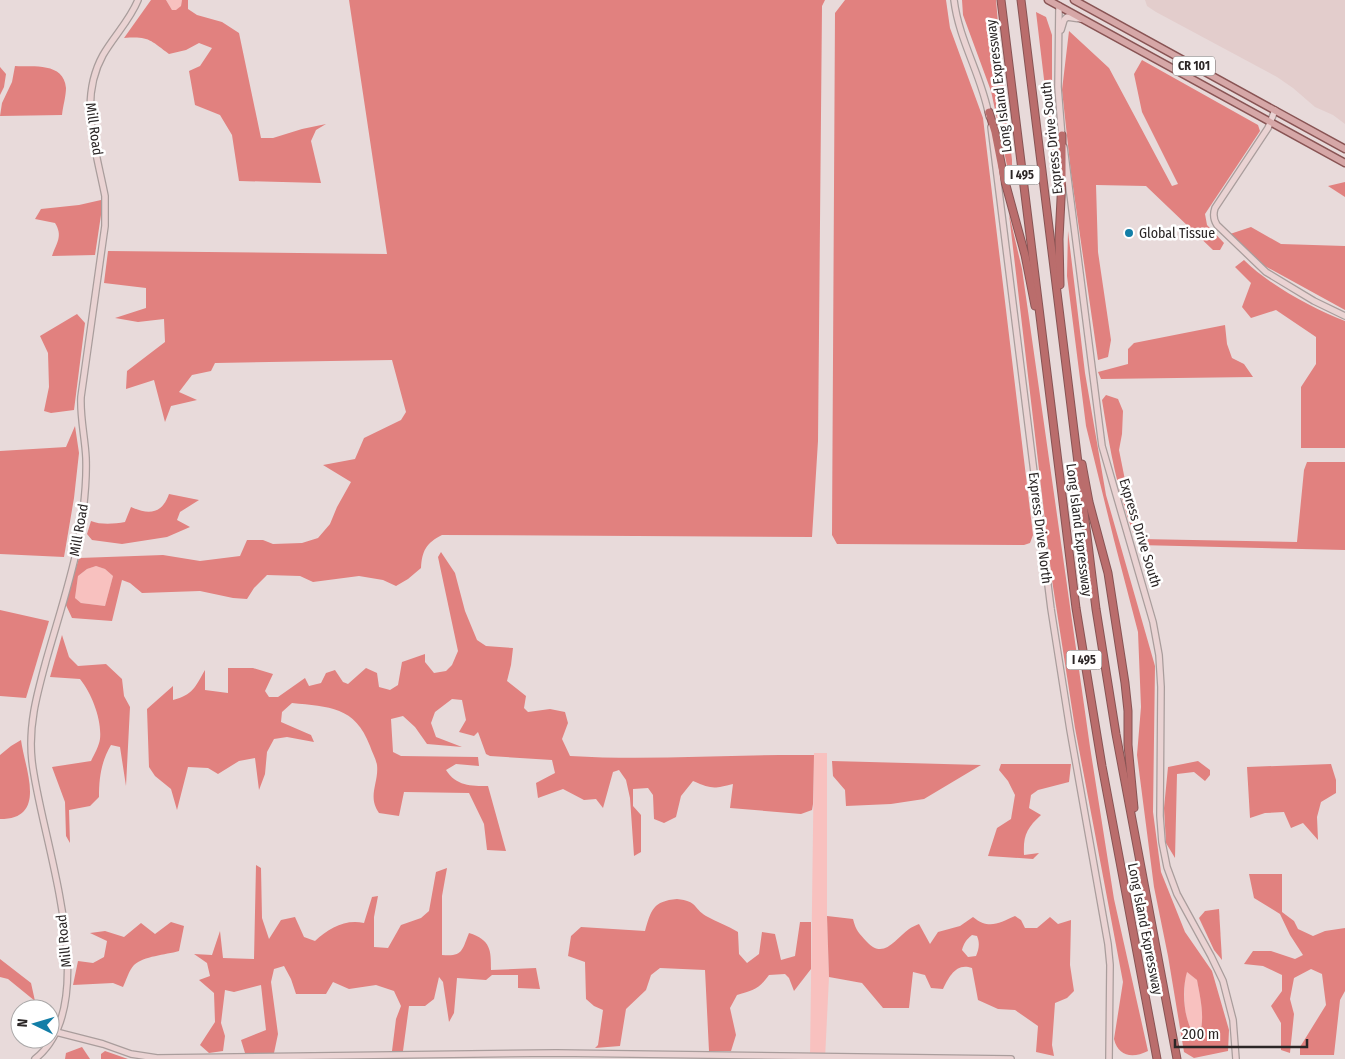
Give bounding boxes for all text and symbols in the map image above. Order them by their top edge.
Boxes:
street label: Long Island Expressway [982,18,1016,154]
road number: CR 101 [1173,56,1215,76]
street label: Express Drive South [1038,81,1066,195]
street label: Mill Road [82,101,106,157]
road number: I 495 [1004,166,1040,184]
place label: Global Tissue [1139,225,1215,242]
marker: Global Tissue [1123,227,1135,239]
street label: Long Island Expressway [1062,462,1096,598]
street label: Express Drive North [1025,471,1055,585]
street label: Express Drive South [1115,476,1165,590]
street label: Mill Road [66,502,92,558]
road number: I 495 [1066,650,1102,670]
street label: Long Island Expressway [1124,862,1166,997]
street label: Mill Road [53,914,75,968]
north arrow [10,999,60,1049]
scale bar [1175,1016,1308,1048]
text: N [14,1018,31,1028]
text: 200 m [1182,1025,1219,1043]

